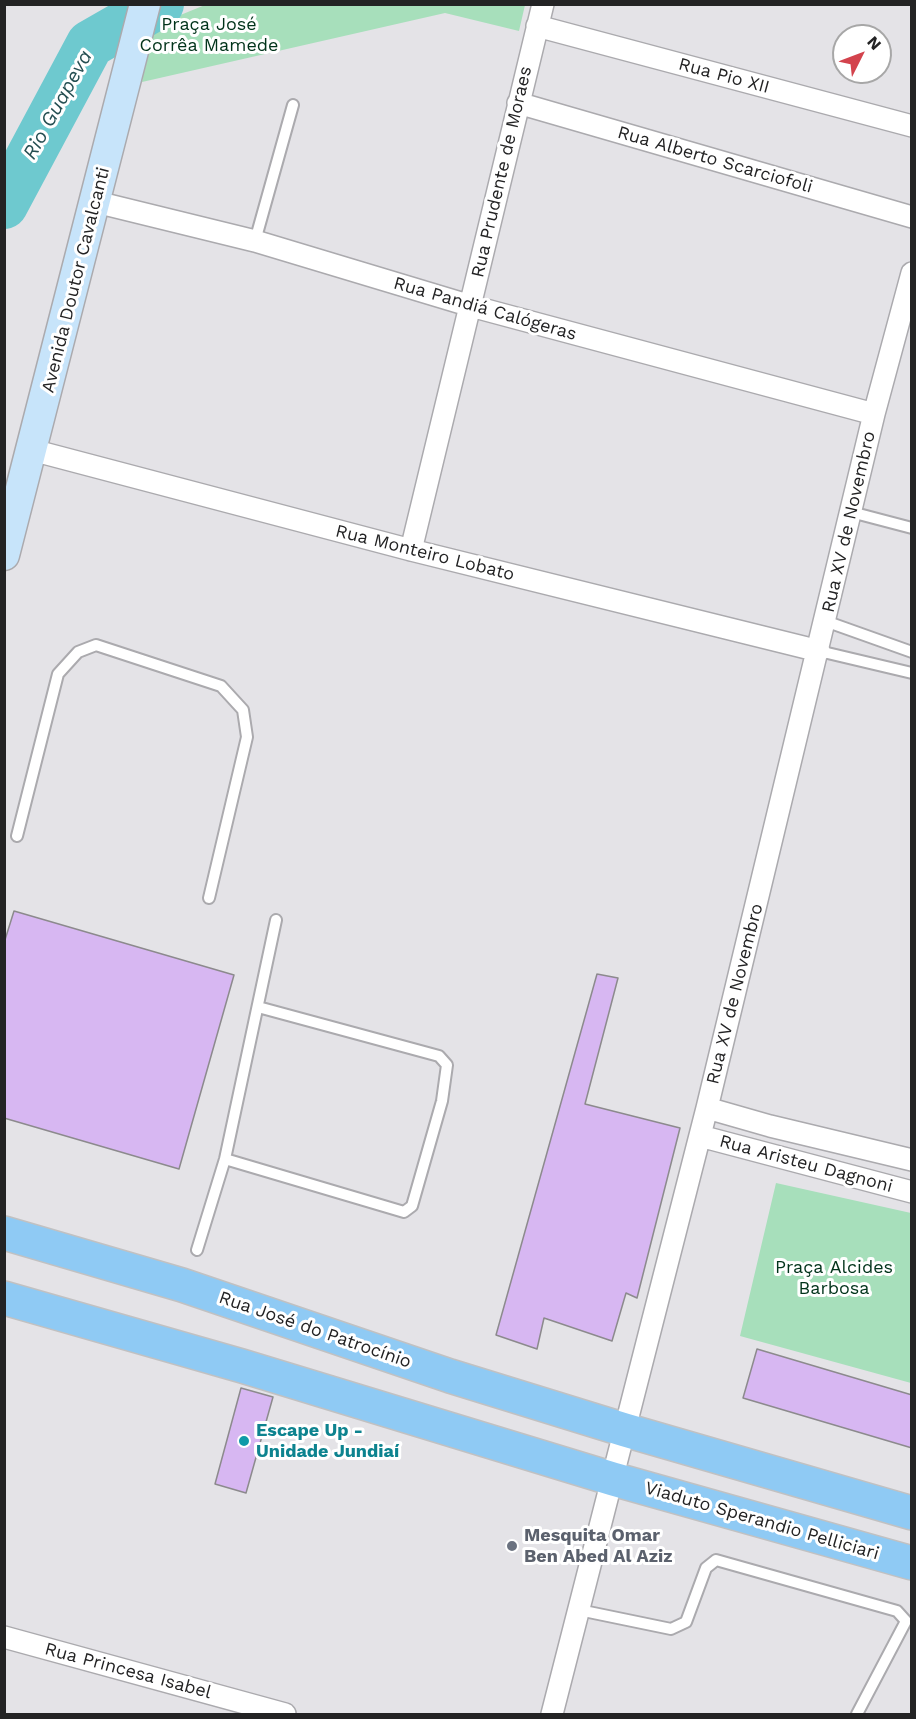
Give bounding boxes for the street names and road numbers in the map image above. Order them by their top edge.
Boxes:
street label: Rua Pio XII [676,53,772,99]
street label: Rua Prudente de Moraes [467,64,537,280]
street label: Rua Alberto Scarciofoli [615,122,815,198]
street label: Avenida Doutor Cavalcanti [37,165,115,395]
street label: Rua Pandiá Calógeras [391,273,579,345]
street label: Rua XV de Novembro [818,429,880,615]
street label: Rua Monteiro Lobato [333,520,517,586]
street label: Rua XV de Novembro [702,901,768,1087]
street label: Rua Aristeu Dagnoni [717,1130,895,1198]
street label: Rua José do Patrocínio [216,1287,414,1373]
street label: Viaduto Sperandio Pelliciari [643,1477,881,1565]
street label: Rua Princesa Isabel [42,1638,214,1704]

